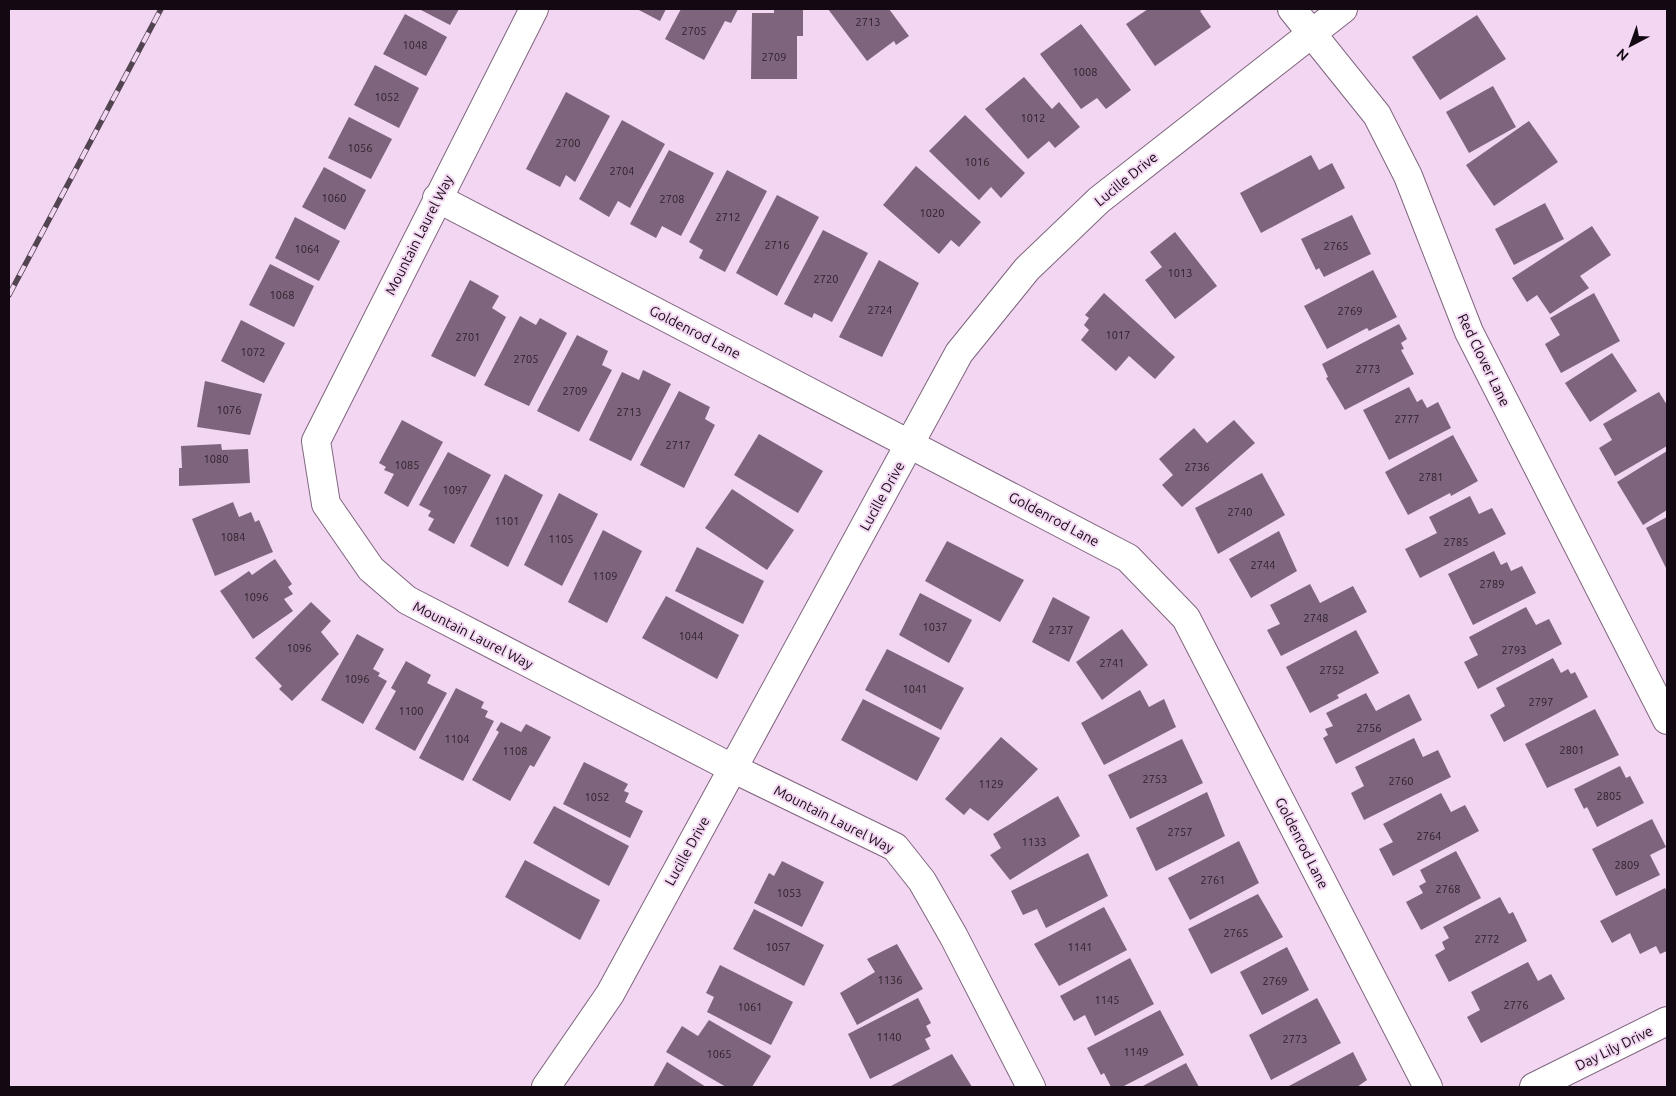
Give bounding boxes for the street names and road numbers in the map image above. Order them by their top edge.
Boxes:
street label: Lucille Drive [1091,149,1161,209]
street label: Mountain Laurel Way [382,172,456,298]
street label: Goldenrod Lane [647,302,743,362]
street label: Red Clover Lane [1455,311,1513,409]
street label: Lucille Drive [856,459,908,533]
street label: Goldenrod Lane [1006,488,1102,550]
street label: Mountain Laurel Way [410,598,536,672]
street label: Mountain Laurel Way [771,782,897,856]
street label: Goldenrod Lane [1272,795,1332,891]
street label: Lucille Drive [661,814,713,888]
street label: Day Lily Drive [1573,1022,1655,1074]

